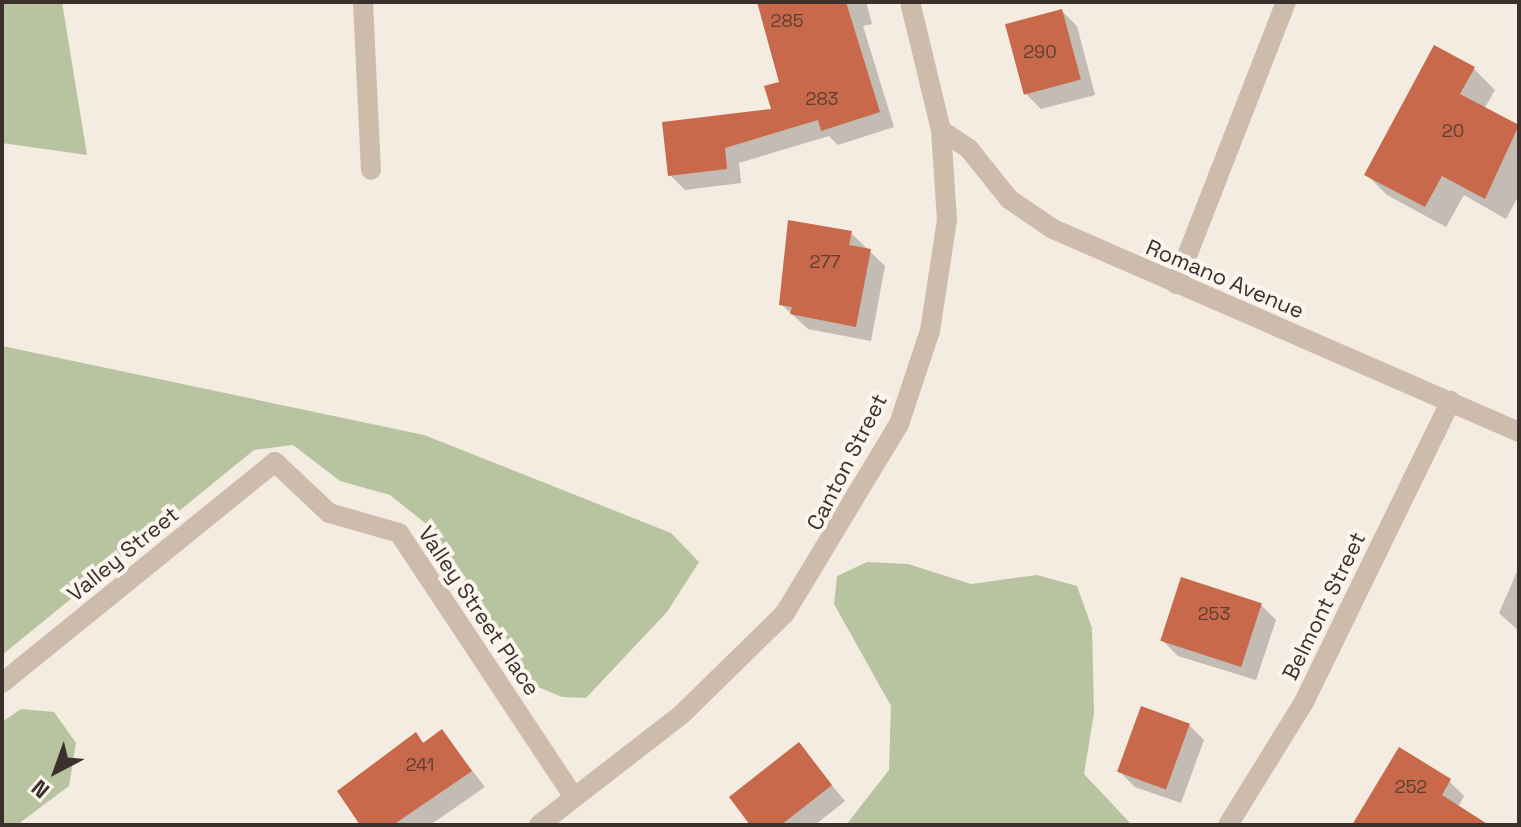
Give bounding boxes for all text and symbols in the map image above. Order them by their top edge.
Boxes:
house number: 285 [771,10,803,32]
house number: 290 [1023,41,1057,63]
house number: 283 [806,88,838,110]
house number: 20 [1442,120,1464,142]
street label: Romano Avenue [1142,234,1308,324]
house number: 277 [809,251,841,273]
street label: Canton Street [801,389,893,535]
street label: Valley Street [62,501,184,607]
street label: Valley Street Place [413,521,545,701]
street label: Belmont Street [1277,528,1371,684]
house number: 253 [1198,603,1230,625]
north arrow [16,731,96,811]
house number: 241 [406,754,434,776]
text: N [26,774,55,805]
house number: 252 [1395,776,1427,798]

